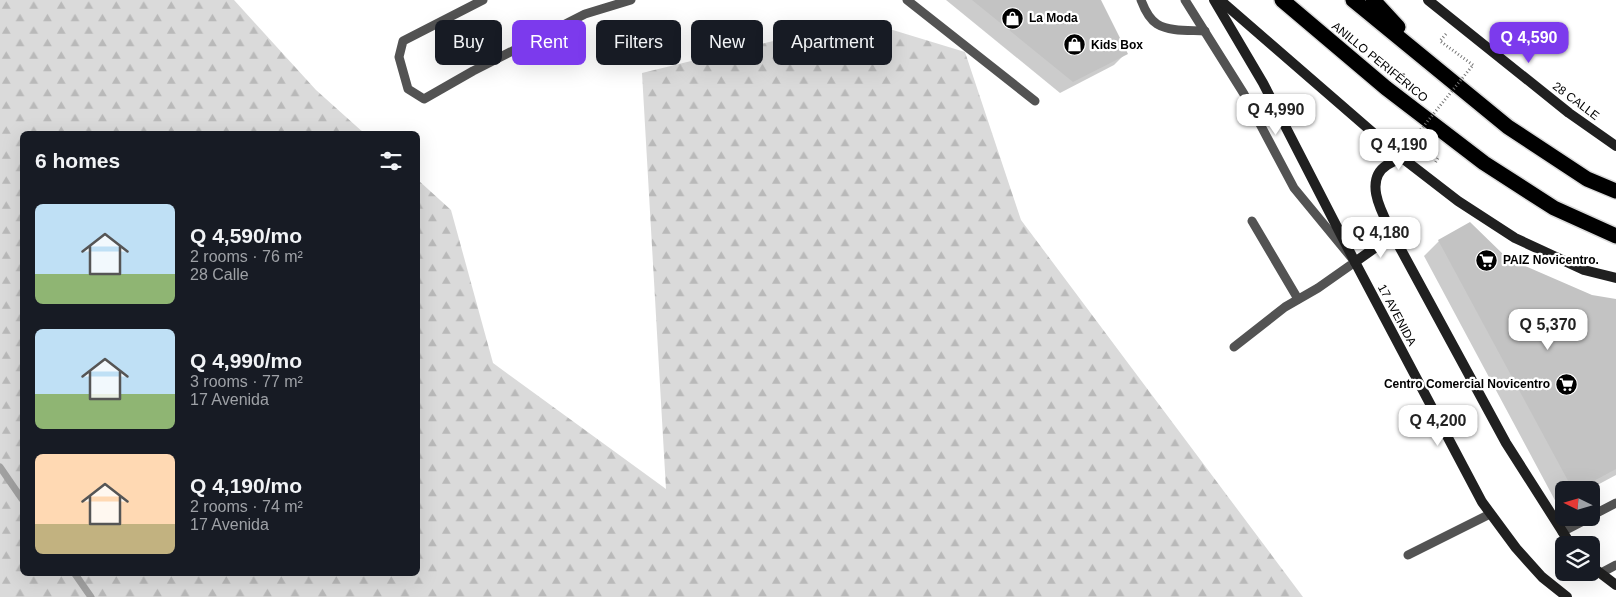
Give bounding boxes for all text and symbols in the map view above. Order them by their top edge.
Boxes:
shop icon: La Moda [1001,6,1025,30]
place label: La Moda [1029,11,1078,25]
street label: ANILLO PERIFÉRICO [1329,18,1431,105]
chip: Buy [435,20,502,65]
chip: Rent [512,20,586,65]
chip: Filters [596,20,681,65]
chip: New [691,20,763,65]
chip: Apartment [773,20,892,65]
pin: Q 4,590 [1483,22,1575,64]
text: Q 4,590 [1501,29,1557,46]
shop icon: Kids Box [1063,33,1087,57]
place label: Kids Box [1091,38,1143,52]
street label: 28 CALLE [1550,79,1602,123]
pin: Q 4,990 [1230,94,1322,136]
text: Q 4,990 [1248,101,1304,118]
pin: Q 4,190 [1353,128,1445,171]
text: Q 4,190 [1371,136,1427,153]
icon: filters [377,147,405,175]
text: 6 homes [35,149,120,172]
pin: Q 4,180 [1335,216,1427,259]
icon: home [75,224,135,284]
text: Q 4,590/mo [190,224,302,247]
text: Q 4,180 [1353,224,1409,241]
text: 2 rooms · 76 m² [190,248,303,265]
supermarket icon: PAIZ Novicentro. [1475,248,1499,272]
place label: PAIZ Novicentro. [1503,253,1599,267]
text: 28 Calle [190,266,249,283]
street label: 17 AVENIDA [1375,282,1419,348]
pin: Q 5,370 [1502,308,1594,351]
text: Q 5,370 [1520,316,1576,333]
icon: home [75,349,135,409]
text: Q 4,990/mo [190,349,302,372]
supermarket icon: Centro Comercial Novicentro [1554,372,1578,396]
text: 3 rooms · 77 m² [190,373,303,390]
place label: Centro Comercial Novicentro [1384,377,1550,391]
text: 17 Avenida [190,391,269,408]
pin: Q 4,200 [1392,404,1484,447]
text: Q 4,200 [1410,412,1466,429]
icon: home [75,474,135,534]
text: Q 4,190/mo [190,474,302,497]
north arrow [1555,481,1600,526]
map controls [1555,481,1600,581]
text: 2 rooms · 74 m² [190,498,303,515]
text: 17 Avenida [190,516,269,533]
button: layers [1555,536,1600,581]

